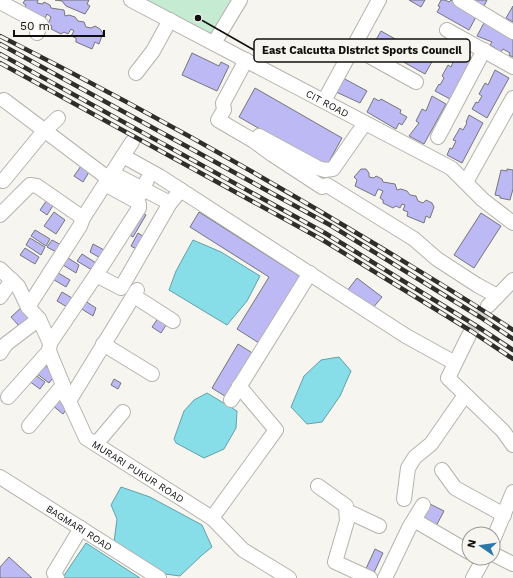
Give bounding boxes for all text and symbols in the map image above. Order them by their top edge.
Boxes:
scale bar [14,12,104,38]
text: 50 m [20,19,50,33]
callout: East Calcutta District Sports Council [254,39,470,62]
text: East Calcutta District Sports Council [262,44,462,57]
street label: CIT ROAD [304,87,351,119]
street label: MURARI PUKUR ROAD [90,438,186,504]
street label: BAGMARI ROAD [44,502,114,552]
north arrow [461,526,501,566]
text: N [464,538,479,549]

